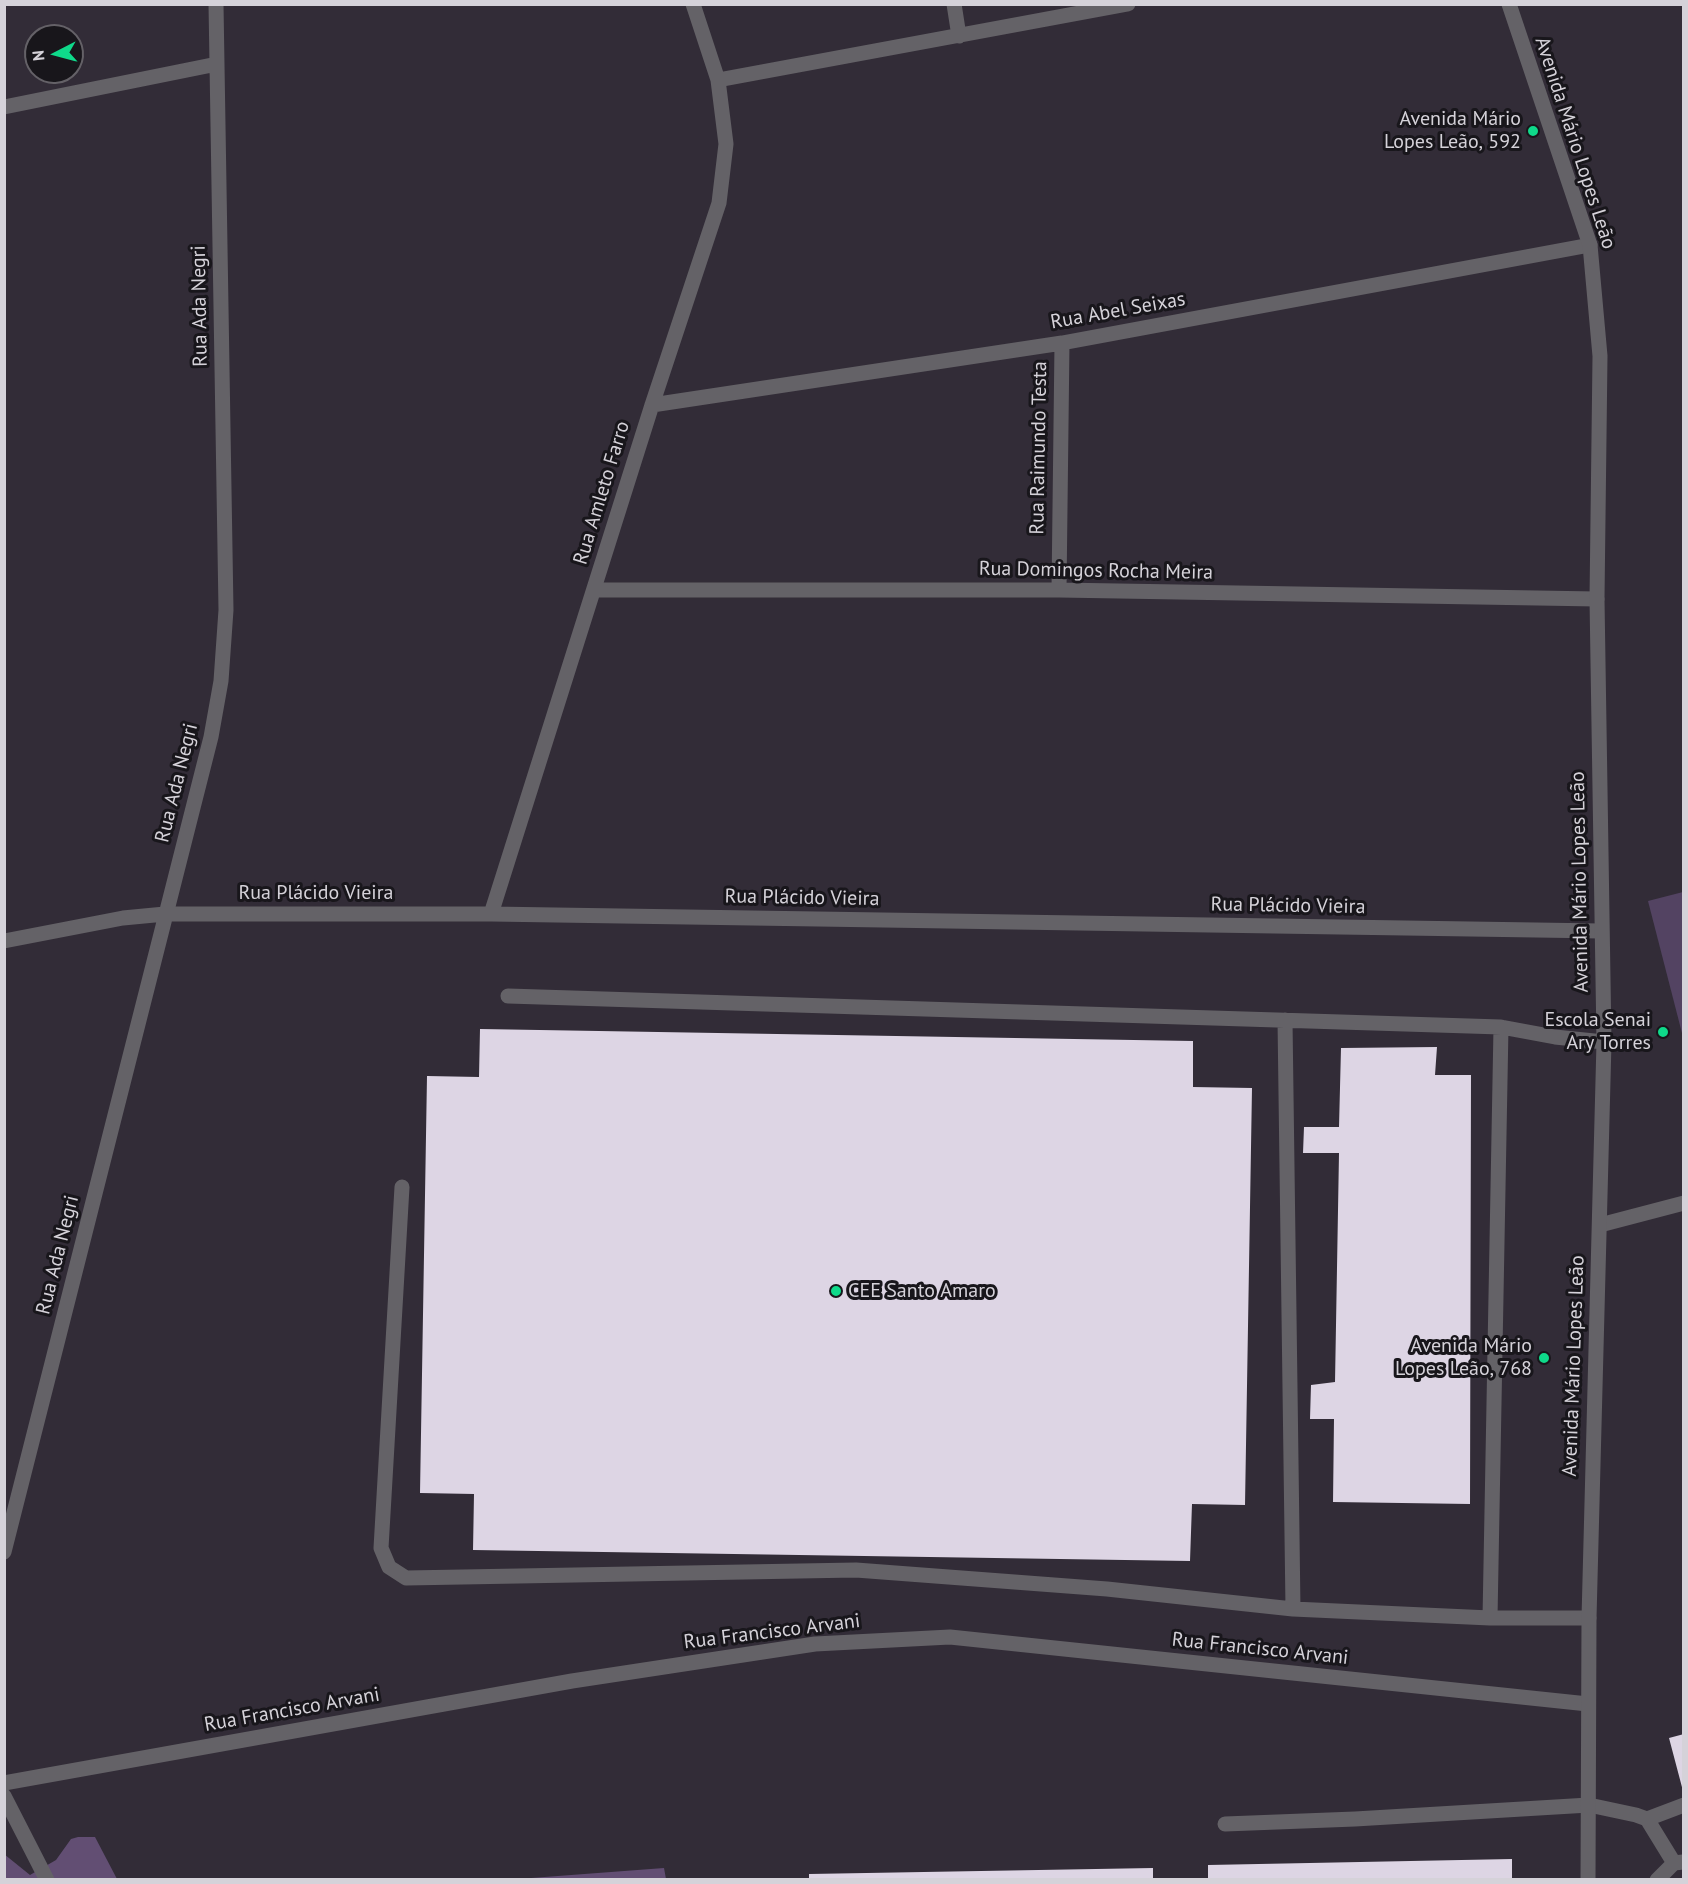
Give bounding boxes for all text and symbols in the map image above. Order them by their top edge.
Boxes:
north arrow [24,24,84,84]
street label: Avenida Mário Lopes Leão [1529,34,1621,252]
text: N [28,49,49,62]
place label: Avenida Mário Lopes Leão, 592 [1384,107,1521,154]
marker: Avenida Mário Lopes Leão, 592 [1526,124,1540,138]
street label: Rua Ada Negri [187,245,213,367]
street label: Rua Abel Seixas [1049,287,1187,335]
street label: Rua Raimundo Testa [1025,361,1053,535]
street label: Rua Amleto Farro [569,418,635,568]
street label: Rua Domingos Rocha Meira [979,557,1213,585]
street label: Rua Ada Negri [151,721,203,845]
street label: Avenida Mário Lopes Leão [1566,771,1594,993]
street label: Rua Plácido Vieira [239,881,393,905]
street label: Rua Plácido Vieira [724,885,880,911]
street label: Rua Plácido Vieira [1210,893,1366,919]
place label: Escola Senai Ary Torres [1544,1008,1651,1055]
marker: Escola Senai Ary Torres [1656,1025,1670,1039]
street label: Rua Ada Negri [32,1193,84,1317]
street label: Avenida Mário Lopes Leão [1558,1255,1590,1477]
place label: CEE Santo Amaro [848,1279,996,1303]
marker: CEE Santo Amaro [829,1284,843,1298]
place label: Avenida Mário Lopes Leão, 768 [1395,1334,1532,1381]
marker: Avenida Mário Lopes Leão, 768 [1537,1351,1551,1365]
street label: Rua Francisco Arvani [682,1609,862,1655]
street label: Rua Francisco Arvani [1170,1628,1350,1670]
street label: Rua Francisco Arvani [203,1683,381,1737]

